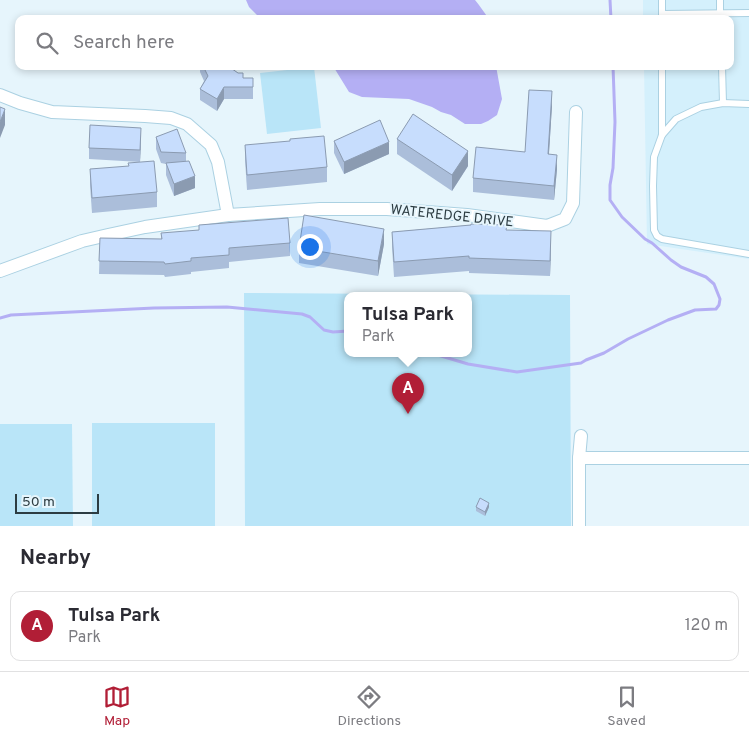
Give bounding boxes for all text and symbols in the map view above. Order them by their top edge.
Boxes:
search box [15,15,734,70]
icon: search [33,29,61,57]
text: Search here [73,31,175,55]
street label: WATEREDGE DRIVE [389,202,514,231]
your location [297,234,323,260]
popup [344,292,472,357]
text: Tulsa Park [362,303,454,327]
text: Park [362,327,395,347]
pin: A [392,373,424,414]
scale bar [15,491,99,514]
text: 50 m [22,494,55,511]
text: Nearby [20,545,91,572]
text: Tulsa Park [68,604,160,628]
text: A [31,616,43,636]
text: 120 m [685,616,728,636]
text: Park [68,628,101,648]
tab: Map [103,683,131,730]
tab: Directions [337,683,401,730]
tab: Saved [607,683,646,730]

